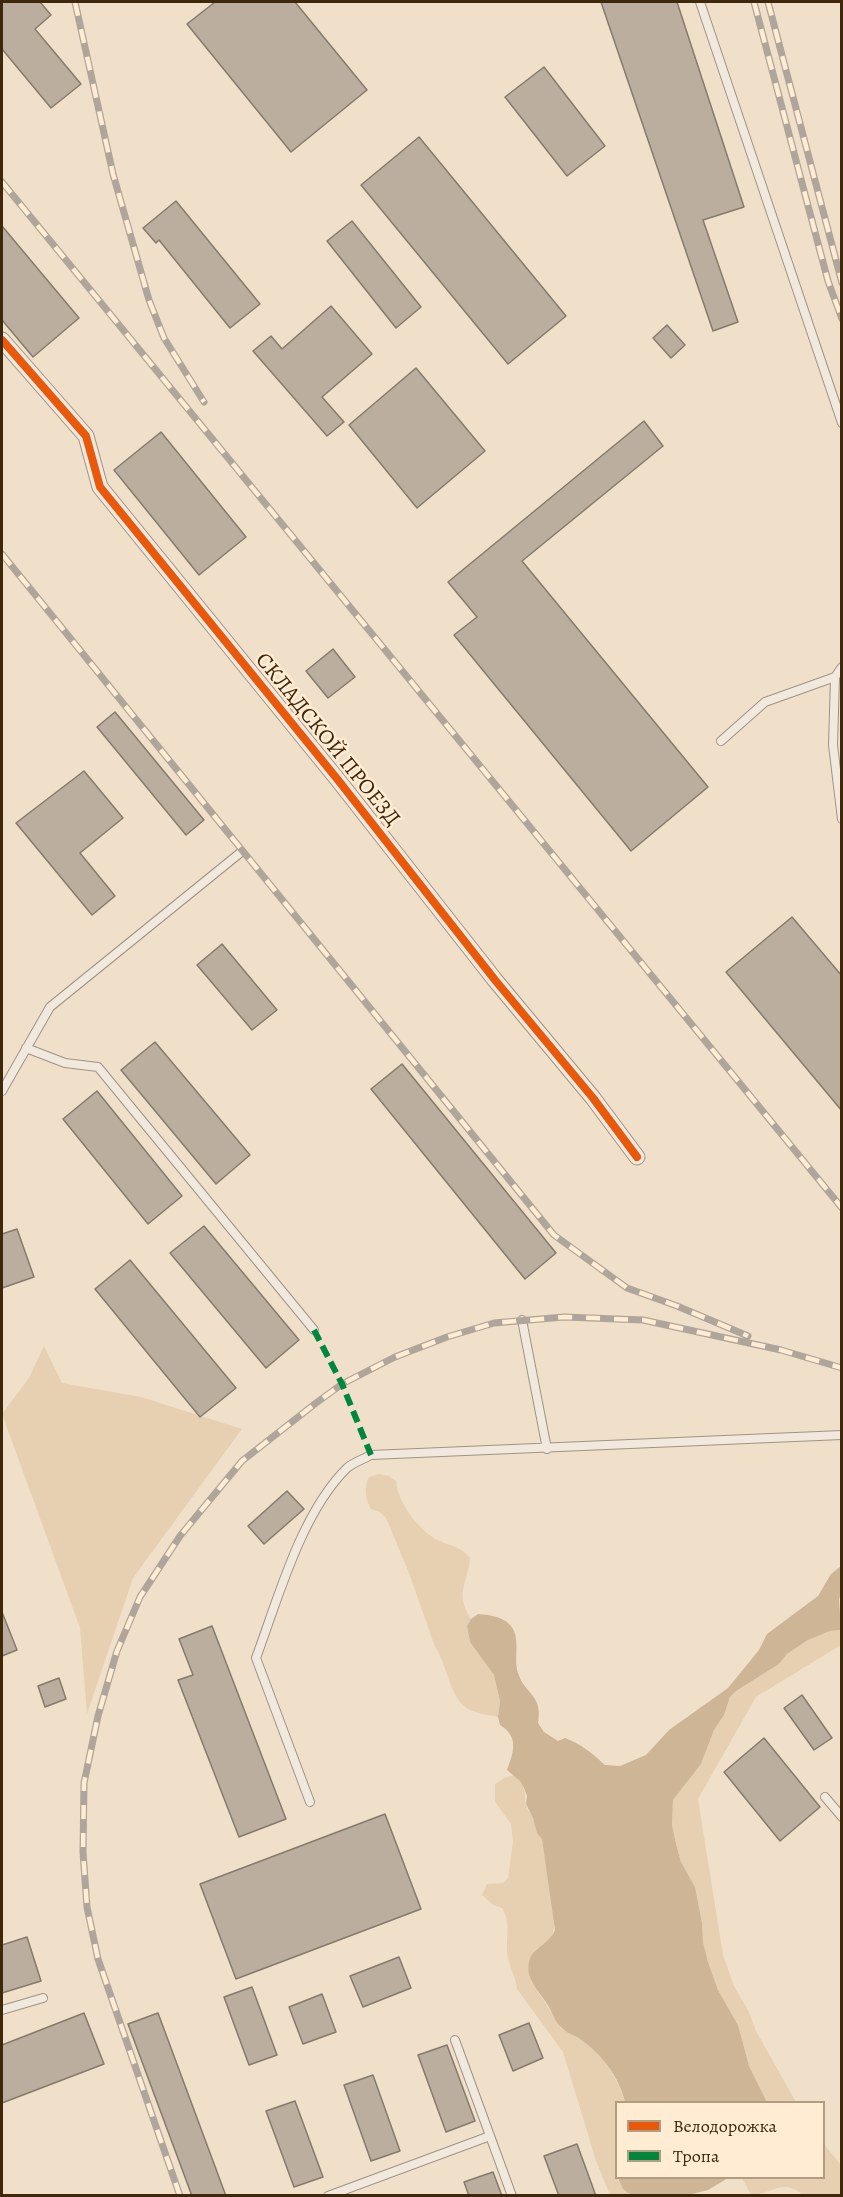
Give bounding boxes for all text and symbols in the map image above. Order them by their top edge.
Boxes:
street label: СКЛАДСКОЙ ПРОЕЗД [249,648,405,832]
legend [615,2101,825,2179]
text: Велодорожка [673,2114,777,2138]
text: Тропа [673,2144,719,2168]

